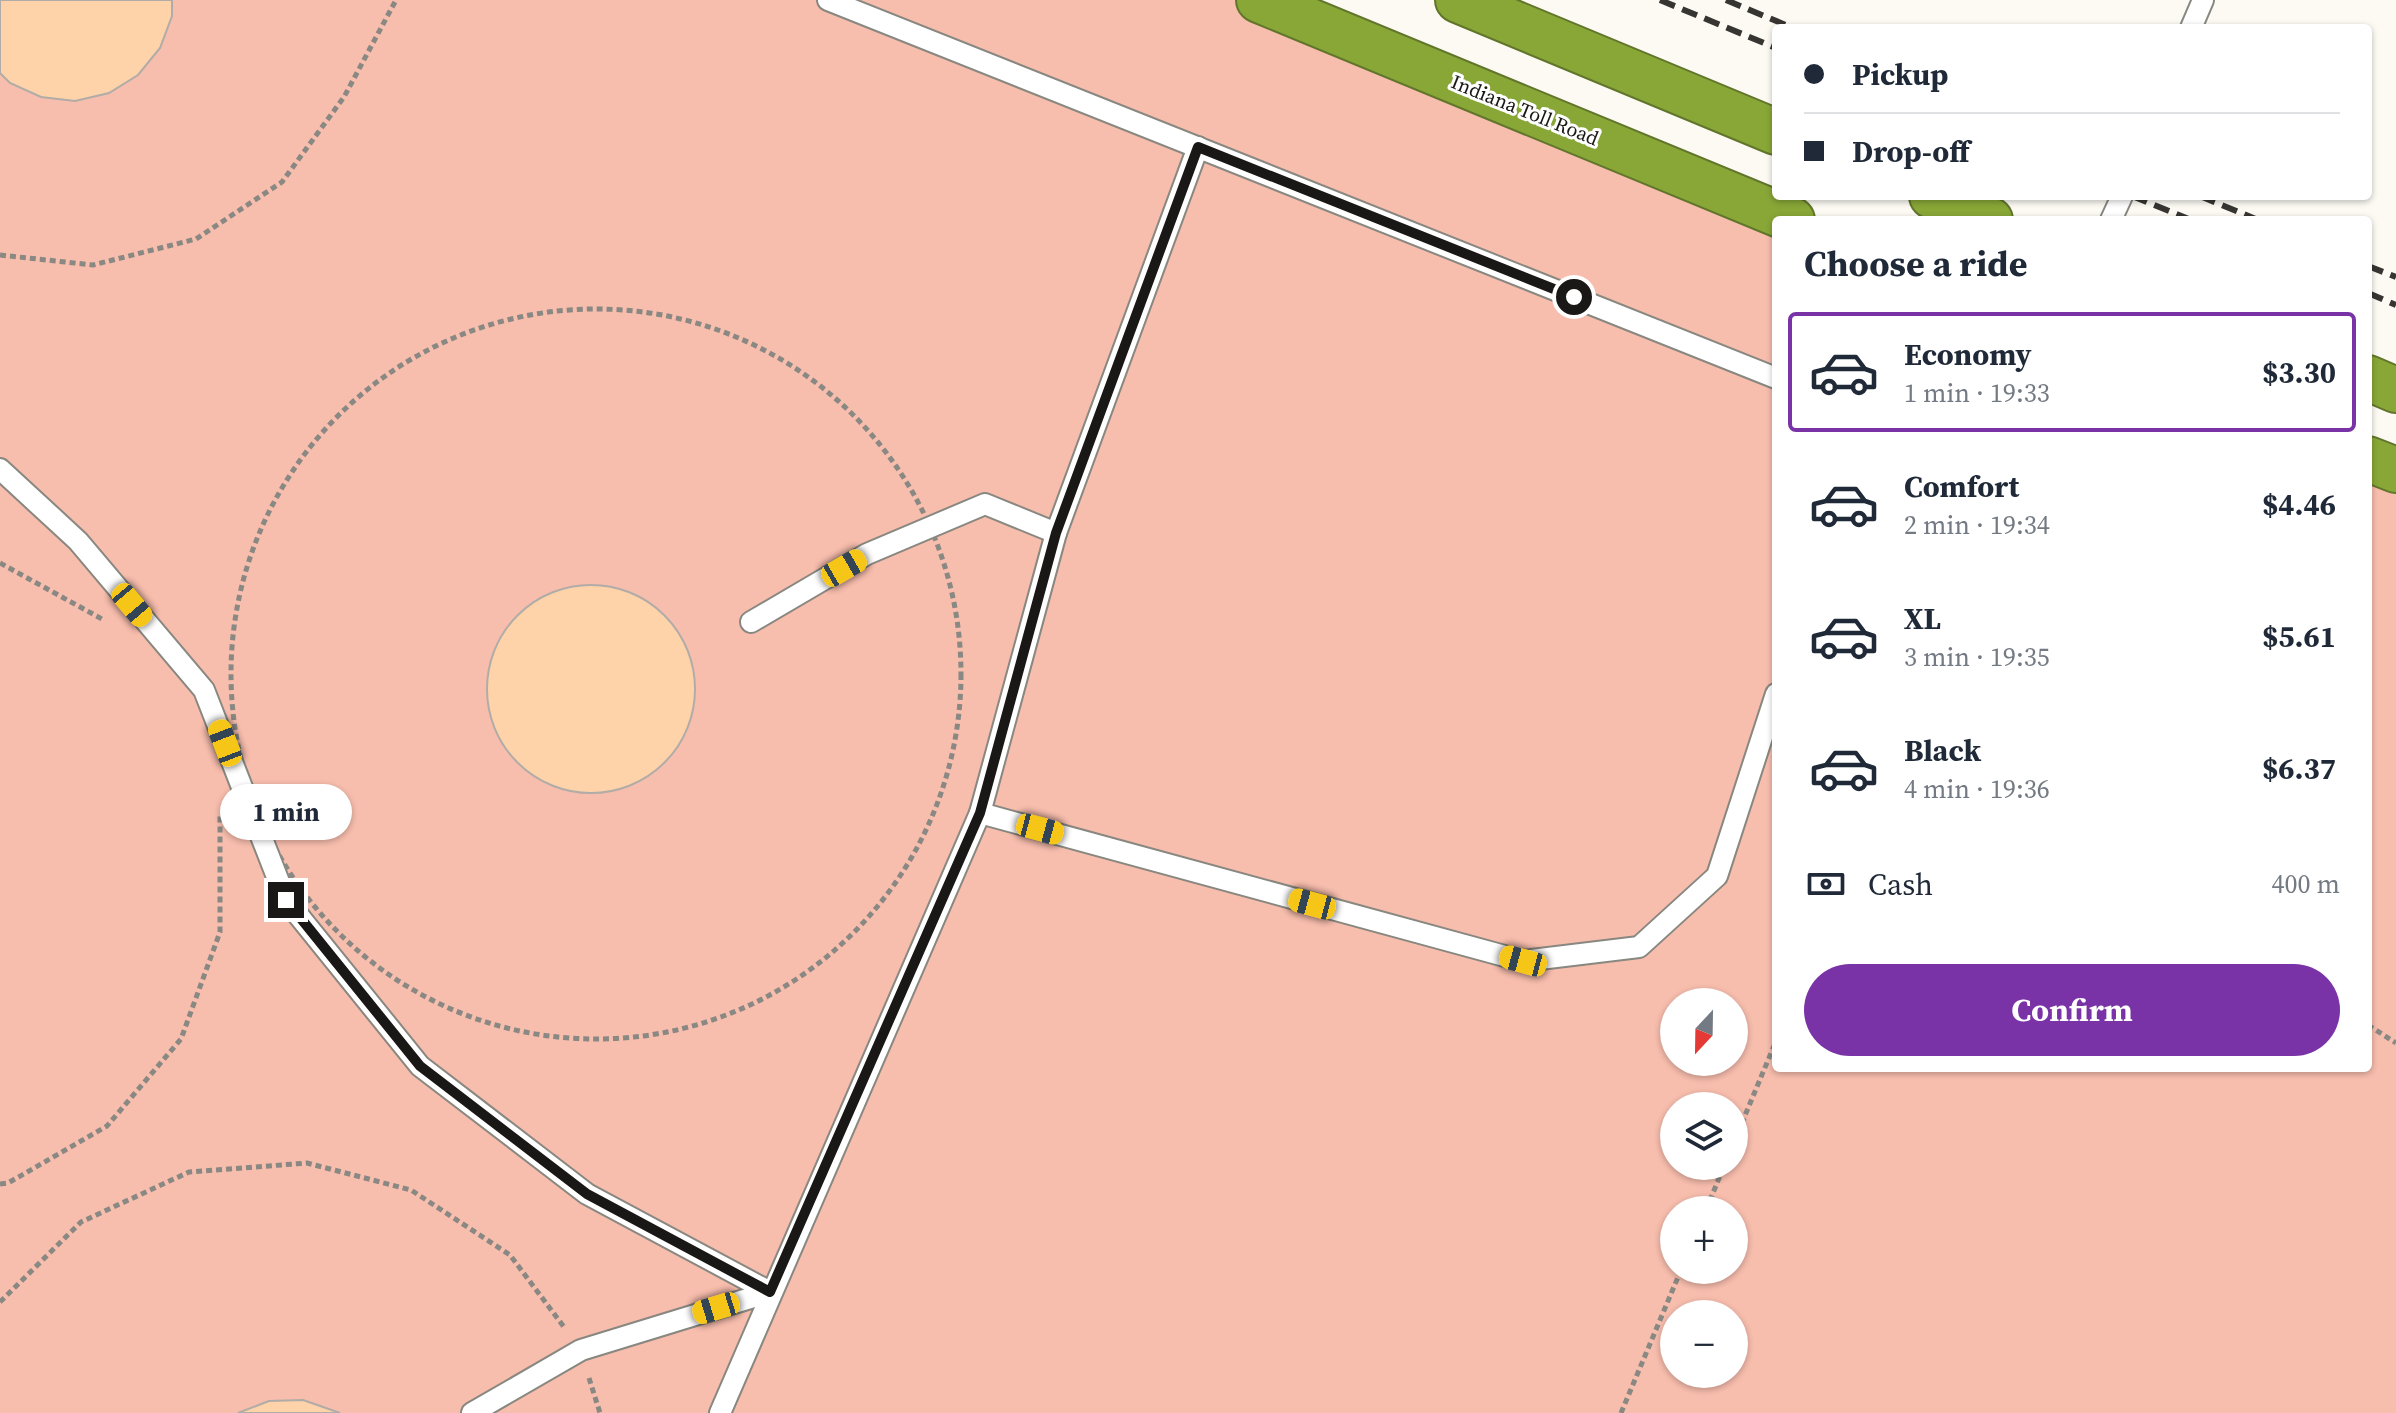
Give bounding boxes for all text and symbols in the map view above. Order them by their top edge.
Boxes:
text: Pickup [1852,54,1948,95]
street label: Indiana Toll Road [1447,68,1604,153]
text: Drop-off [1852,131,1970,172]
text: Choose a ride [1804,239,2027,288]
route start [1556,279,1592,315]
text: Economy [1904,334,2032,375]
icon: car [1808,336,1880,408]
text: $3.30 [2262,352,2336,393]
text: 1 min · 19:33 [1904,375,2050,411]
text: Comfort [1904,466,2019,507]
icon: car [1808,468,1880,540]
text: $4.46 [2262,484,2336,525]
text: 2 min · 19:34 [1904,507,2050,543]
car [817,546,871,590]
car [107,579,157,631]
text: XL [1904,598,1941,639]
icon: car [1808,600,1880,672]
text: $5.61 [2262,616,2336,657]
text: 3 min · 19:35 [1904,639,2050,675]
car [205,716,245,770]
text: Black [1904,730,1981,771]
icon: car [1808,732,1880,804]
text: $6.37 [2262,748,2336,789]
text: 4 min · 19:36 [1904,771,2050,807]
callout: 1 min [220,784,352,840]
text: 1 min [252,794,320,830]
car [1014,811,1066,847]
icon: cash [1804,862,1848,906]
text: Cash [1868,864,1933,905]
text: 400 m [2272,866,2340,902]
route end [268,882,304,918]
car [1286,886,1338,922]
car [1497,943,1549,979]
button: Confirm [1804,964,2340,1056]
north arrow [1660,988,1748,1076]
map controls [1660,988,1748,1388]
button: layers [1660,1092,1748,1180]
button: + [1660,1196,1748,1284]
car [690,1290,742,1326]
button: − [1660,1300,1748,1388]

